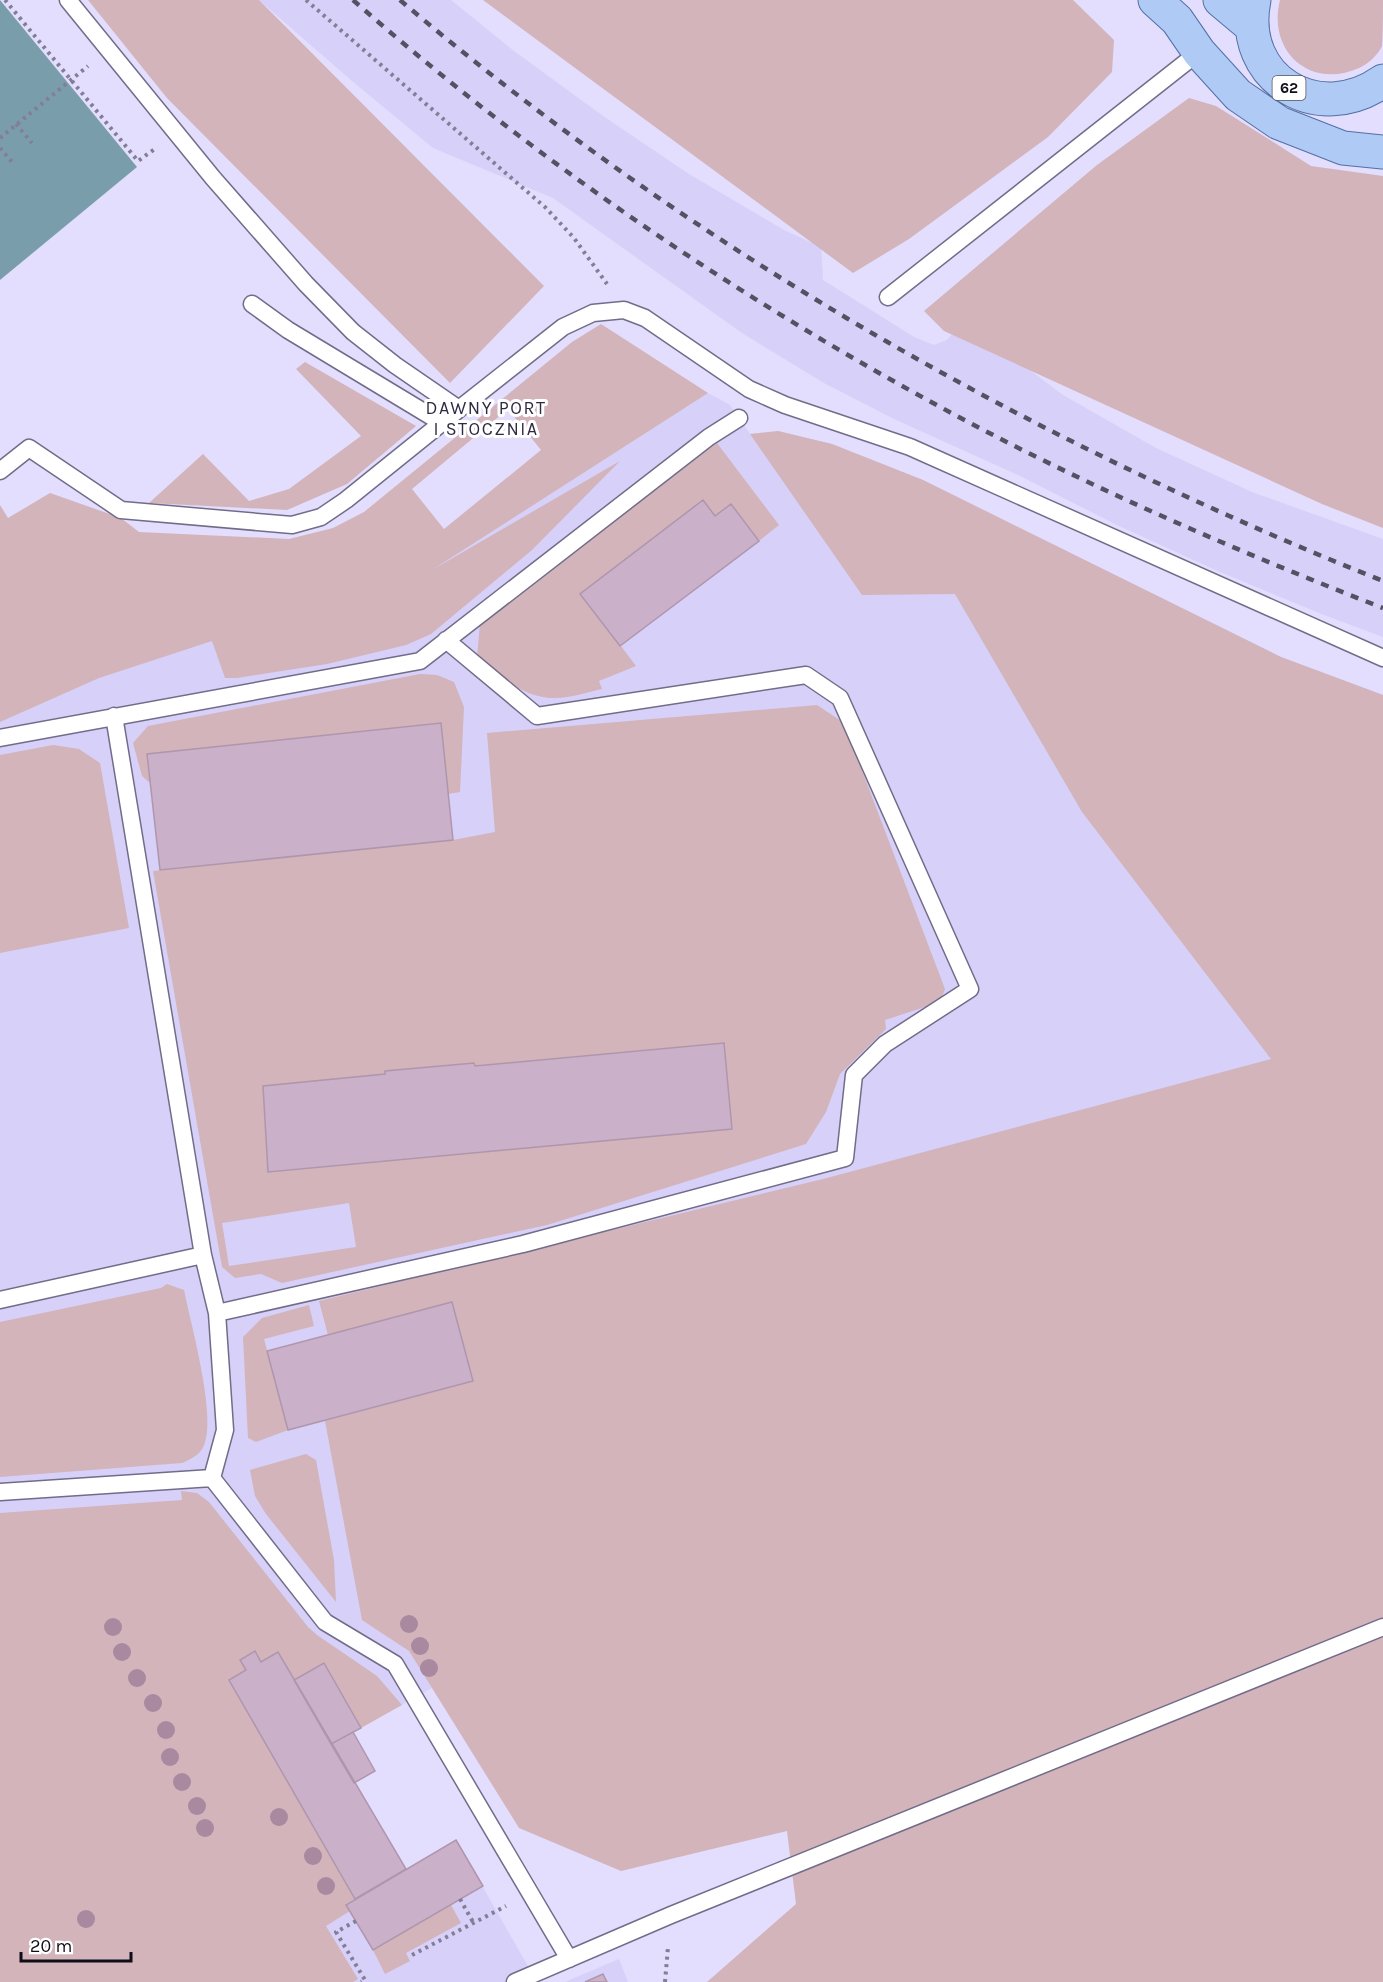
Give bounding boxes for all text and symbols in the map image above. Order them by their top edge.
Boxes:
road number: 62 [1272,76,1306,100]
district label: DAWNY PORT I STOCZNIA [426,397,546,440]
scale bar [21,1925,130,1963]
text: 20 m [30,1935,72,1957]

